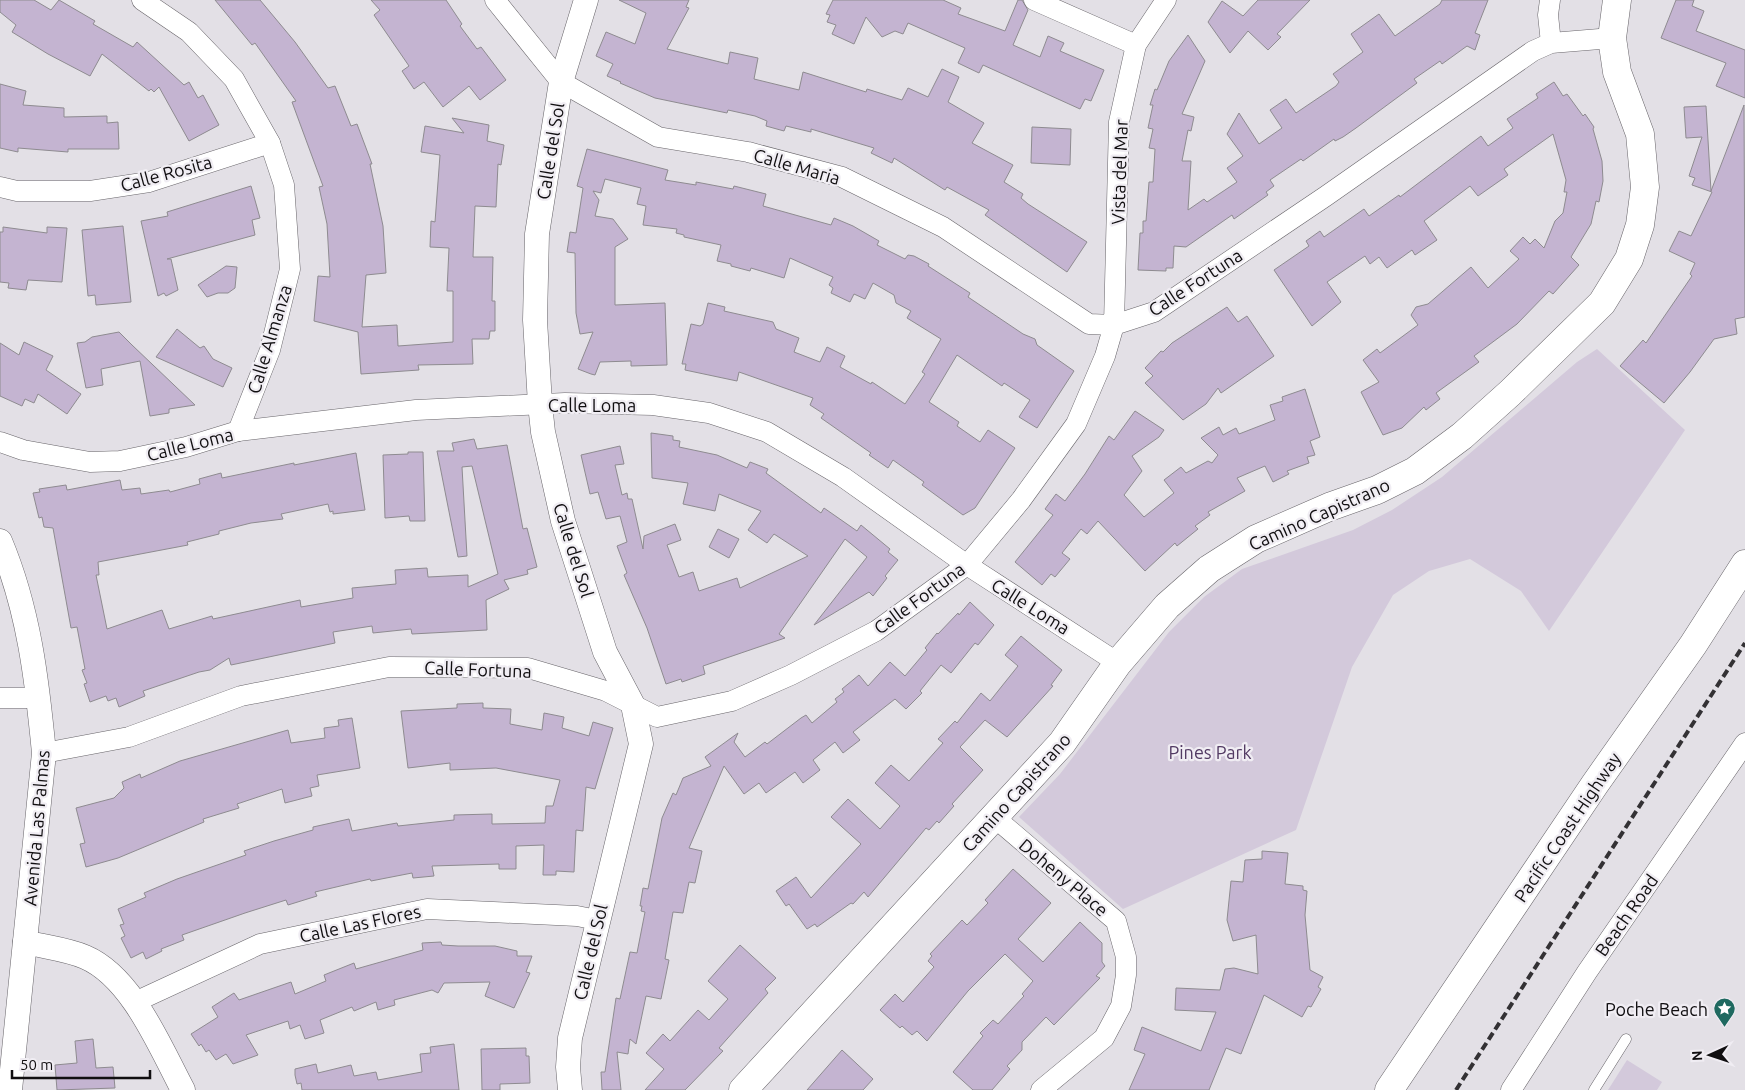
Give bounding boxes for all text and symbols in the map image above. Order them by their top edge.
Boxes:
street label: Calle del Sol [532,101,568,201]
street label: Vista del Mar [1107,119,1131,225]
street label: Calle Maria [751,144,843,188]
street label: Calle Rosita [118,151,214,195]
street label: Calle Fortuna [1144,244,1246,320]
street label: Calle Almanza [243,282,295,396]
street label: Calle Loma [548,395,636,415]
street label: Calle Loma [145,424,235,464]
street label: Camino Capistrano [1245,474,1393,554]
street label: Calle del Sol [550,500,598,600]
street label: Calle Fortuna [870,558,968,638]
street label: Calle Loma [988,574,1074,638]
street label: Calle Fortuna [424,657,532,681]
street label: Camino Capistrano [958,729,1074,855]
park label: Pines Park [1168,742,1252,762]
street label: Pacific Coast Highway [1510,748,1625,905]
street label: Avenida Las Palmas [19,749,53,907]
street label: Doheny Place [1016,834,1112,920]
street label: Beach Road [1591,870,1661,960]
street label: Calle Las Flores [298,900,423,946]
street label: Calle del Sol [569,902,611,1002]
place icon: Poche Beach [1712,997,1736,1028]
place label: Poche Beach [1605,999,1708,1019]
north arrow [1685,1030,1735,1080]
scale bar [12,1048,150,1080]
text: N [1689,1050,1705,1061]
text: 50 m [20,1056,53,1073]

